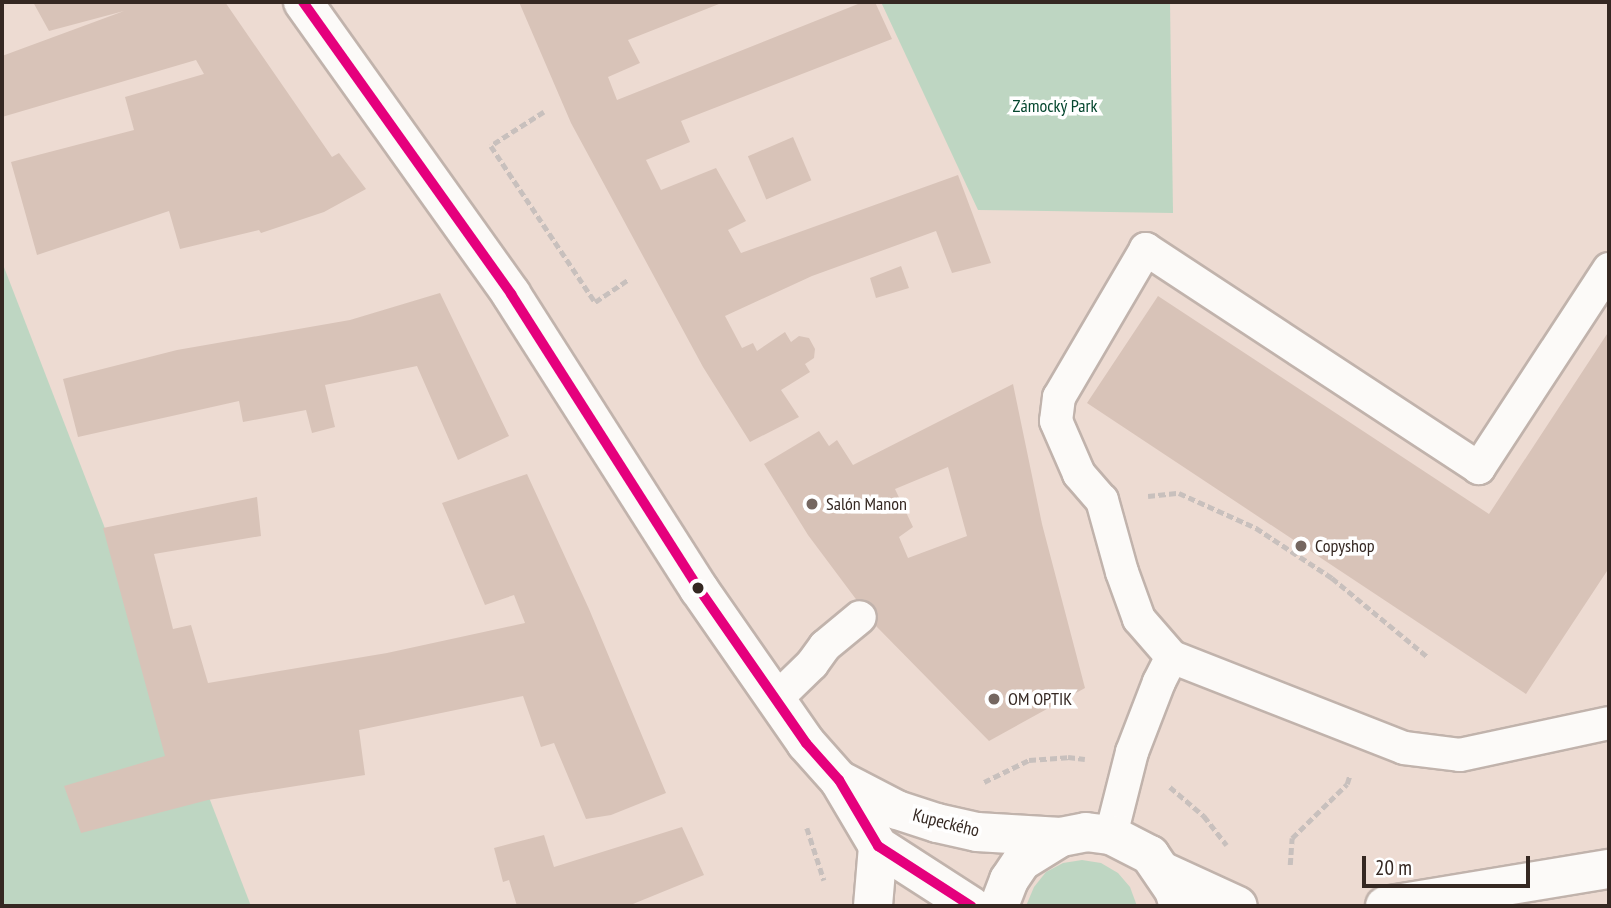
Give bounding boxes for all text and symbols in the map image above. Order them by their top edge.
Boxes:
park label: Zámocký Park [1012,95,1098,117]
place label: Salón Manon [826,493,907,515]
marker: Salón Manon [804,496,820,512]
place label: Copyshop [1315,535,1375,557]
marker: Copyshop [1293,538,1309,554]
unlabelled marker [691,581,705,595]
place label: OM OPTIK [1008,688,1072,710]
marker: OM OPTIK [986,691,1002,707]
street label: Kupeckého [911,804,981,842]
scale bar [1366,842,1534,886]
text: 20 m [1375,854,1412,881]

